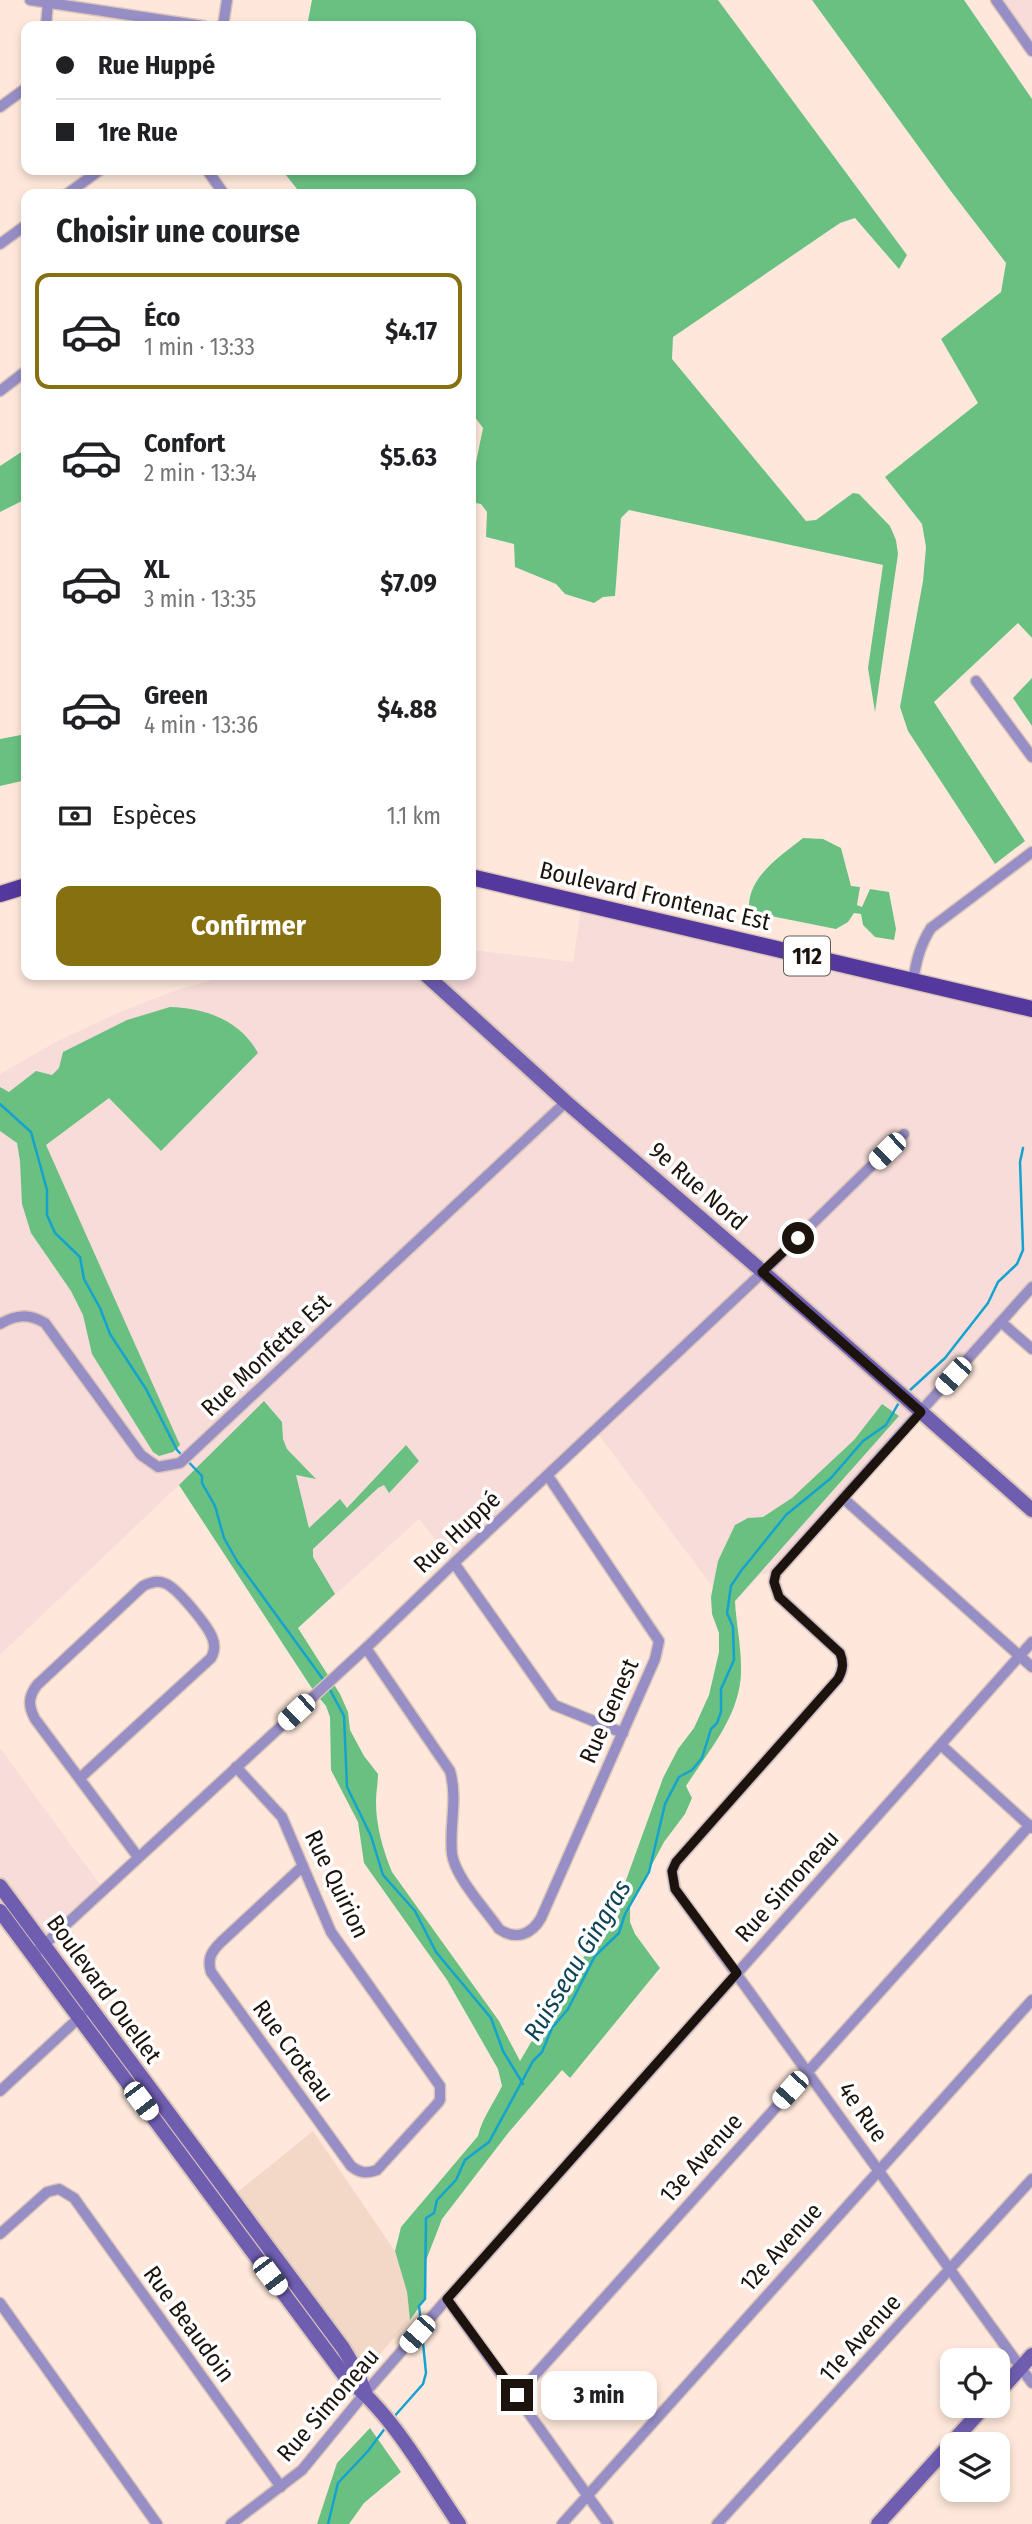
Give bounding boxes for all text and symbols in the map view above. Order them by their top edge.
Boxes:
text: Rue Huppé [98,50,215,81]
text: 1re Rue [98,117,178,148]
text: Choisir une course [56,212,300,250]
icon: car [60,300,123,363]
text: Éco [144,302,181,333]
text: $4.17 [385,316,437,347]
text: 1 min · 13:33 [144,333,255,361]
icon: car [60,426,123,489]
text: Confort [144,428,225,459]
text: $5.63 [380,442,437,473]
text: 2 min · 13:34 [144,459,257,487]
icon: car [60,552,123,615]
text: XL [144,554,170,585]
text: $7.09 [380,568,437,599]
text: 3 min · 13:35 [144,585,256,613]
icon: car [60,678,123,741]
text: Green [144,680,208,711]
text: $4.88 [377,694,437,725]
text: 4 min · 13:36 [144,711,258,739]
icon: cash [56,797,94,835]
text: Espèces [112,800,196,831]
text: 1.1 km [387,802,441,830]
street label: Boulevard Frontenac Est [537,856,773,936]
button: Confirmer [56,886,441,966]
road number: 112 [784,937,830,976]
car [865,1129,910,1173]
street label: 9e Rue Nord [644,1136,752,1236]
route start [782,1222,814,1254]
street label: Rue Monfette Est [196,1288,337,1422]
car [932,1353,975,1399]
street label: Rue Huppé [408,1485,506,1579]
street label: Rue Genest [574,1654,644,1768]
car [274,1690,319,1734]
street label: Rue Simoneau [730,1824,844,1948]
street label: Rue Quirion [299,1826,375,1942]
water label: Ruisseau Gingras [517,1874,638,2046]
street label: Boulevard Ouellet [41,1909,167,2069]
street label: Rue Croteau [247,1995,339,2107]
car [769,2067,812,2113]
street label: 4e Rue [832,2077,894,2147]
car [120,2078,163,2124]
street label: 13e Avenue [654,2108,748,2208]
street label: 12e Avenue [734,2197,828,2297]
car [249,2253,292,2299]
street label: Rue Beaudoin [138,2261,240,2387]
street label: 11e Avenue [813,2289,907,2387]
car [396,2311,439,2357]
street label: Rue Simoneau [271,2343,385,2467]
map controls [940,2348,1010,2502]
button: locate [940,2348,1010,2418]
callout: 3 min [542,2370,657,2420]
route end [501,2379,533,2411]
text: 3 min [573,2381,625,2409]
button: layers [940,2432,1010,2502]

